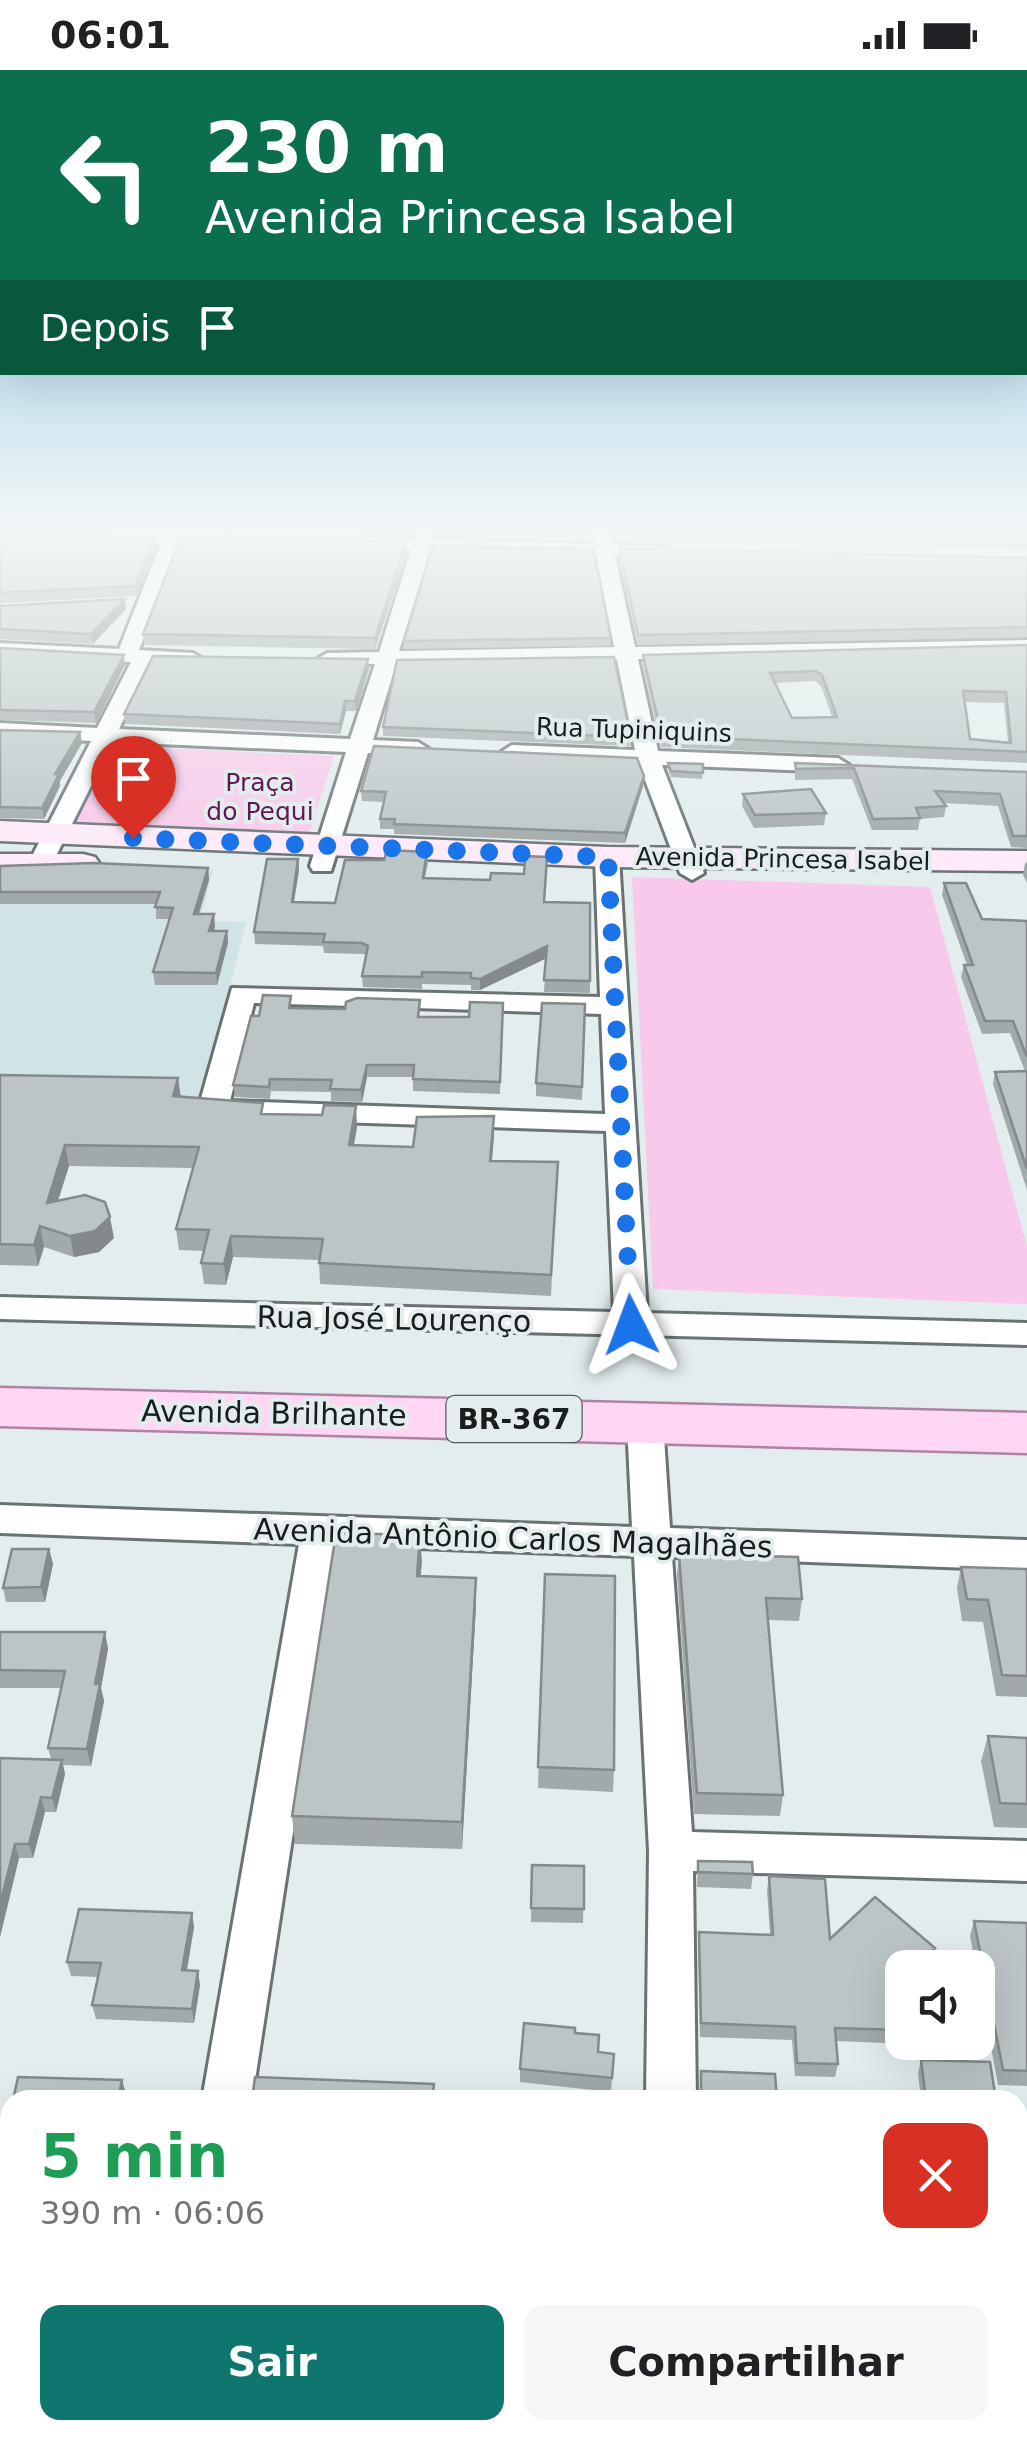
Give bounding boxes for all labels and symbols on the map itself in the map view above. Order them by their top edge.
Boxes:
street label: Rua Tupiniquins [536,712,732,748]
pin [91,736,176,839]
park label: Praça do Pequi [206,768,314,826]
street label: Avenida Princesa Isabel [635,842,931,876]
position arrow [579,1273,683,1377]
street label: Rua José Lourenço [256,1299,532,1339]
street label: Avenida Brilhante [141,1393,407,1433]
road number: BR-367 [446,1396,582,1442]
street label: Avenida Antônio Carlos Magalhães [253,1511,773,1565]

